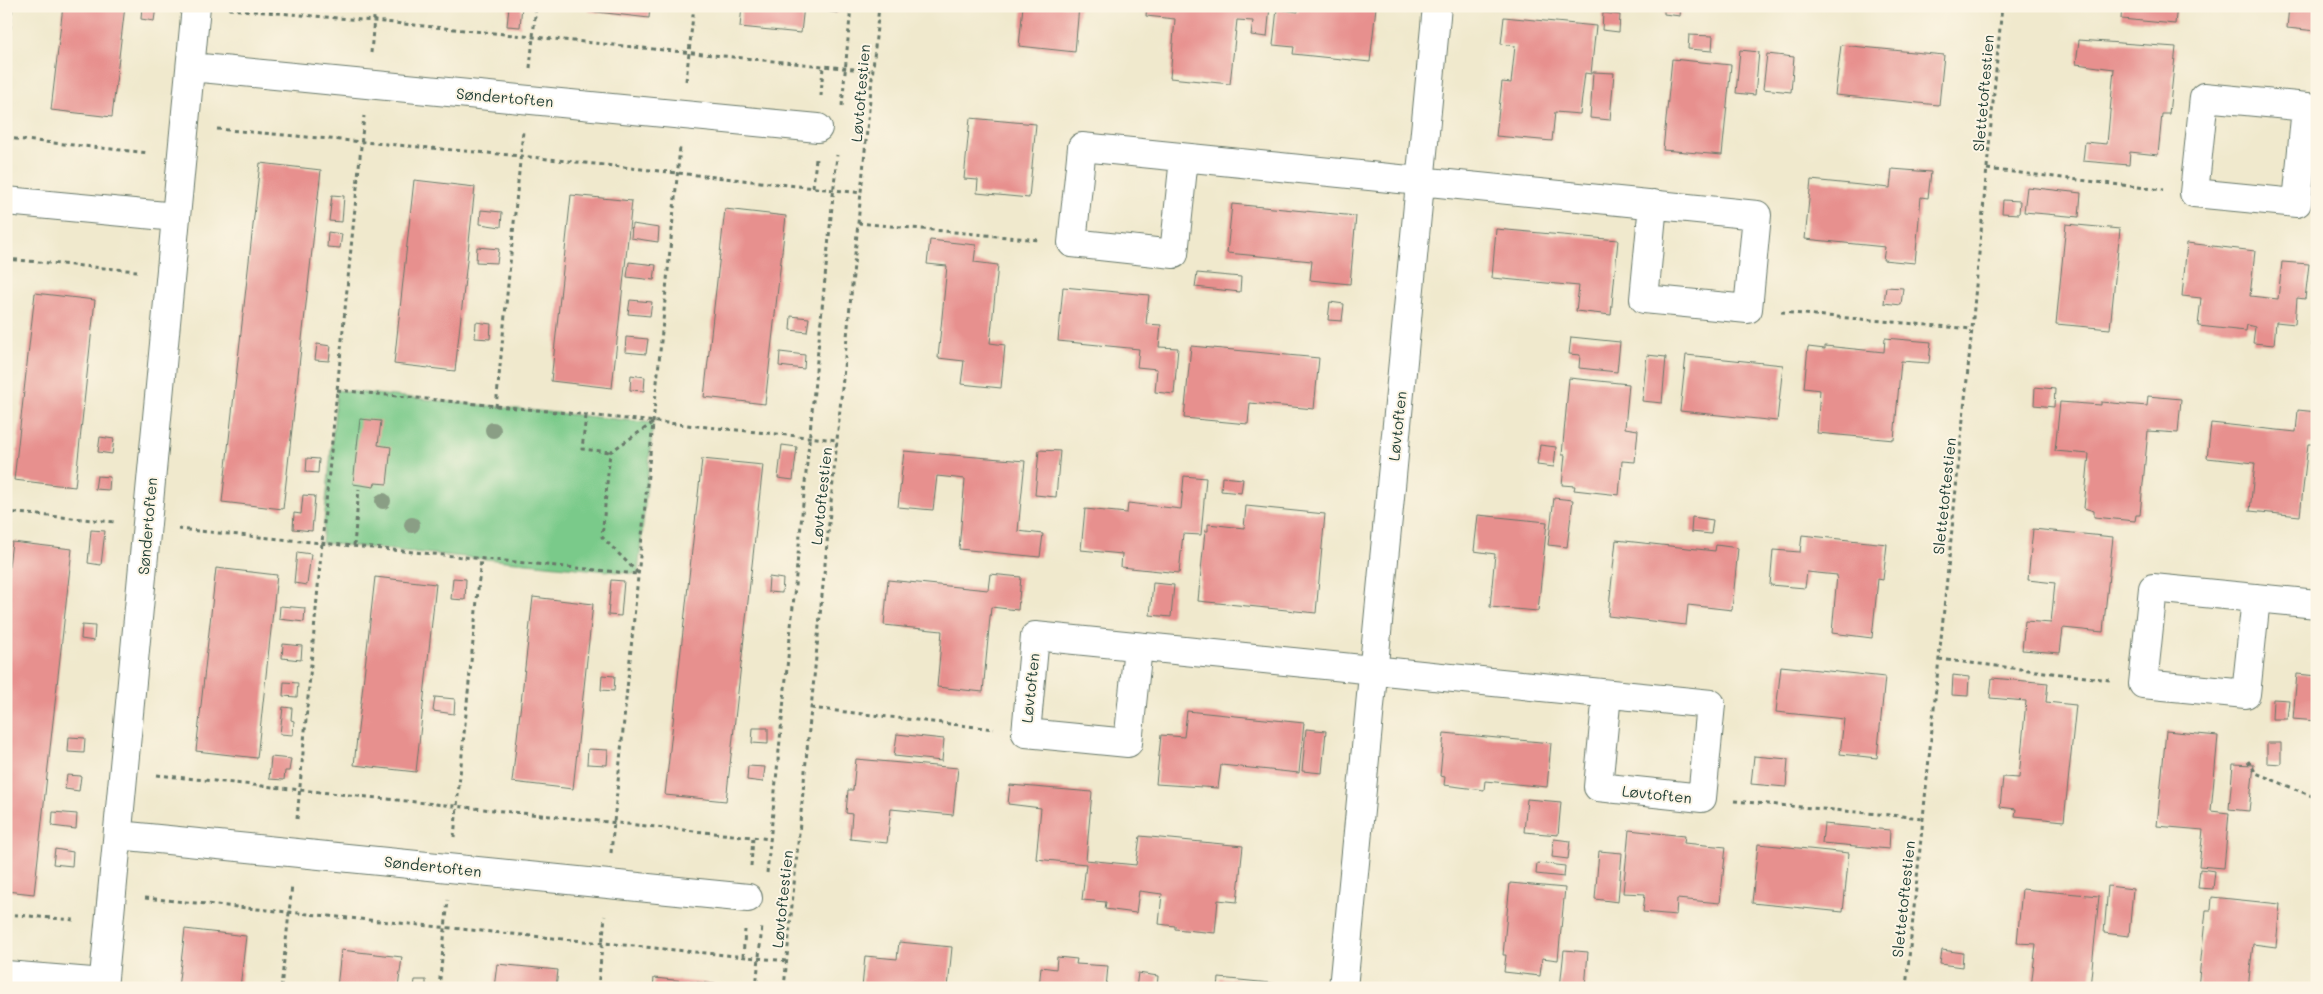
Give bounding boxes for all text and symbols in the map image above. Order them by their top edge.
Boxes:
street label: Slettetoftestien [1968,34,1998,152]
street label: Løvtoftestien [846,43,874,143]
street label: Søndertoften [456,83,554,111]
street label: Løvtoften [1383,390,1411,462]
street label: Slettetoftestien [1928,437,1960,555]
street label: Løvtoftestien [806,446,836,546]
street label: Søndertoften [133,477,161,575]
street label: Løvtoften [1016,652,1044,724]
street label: Løvtoften [1621,780,1693,808]
street label: Slettetoftestien [1887,840,1919,958]
street label: Løvtoftestien [767,849,797,949]
street label: Søndertoften [383,851,483,881]

